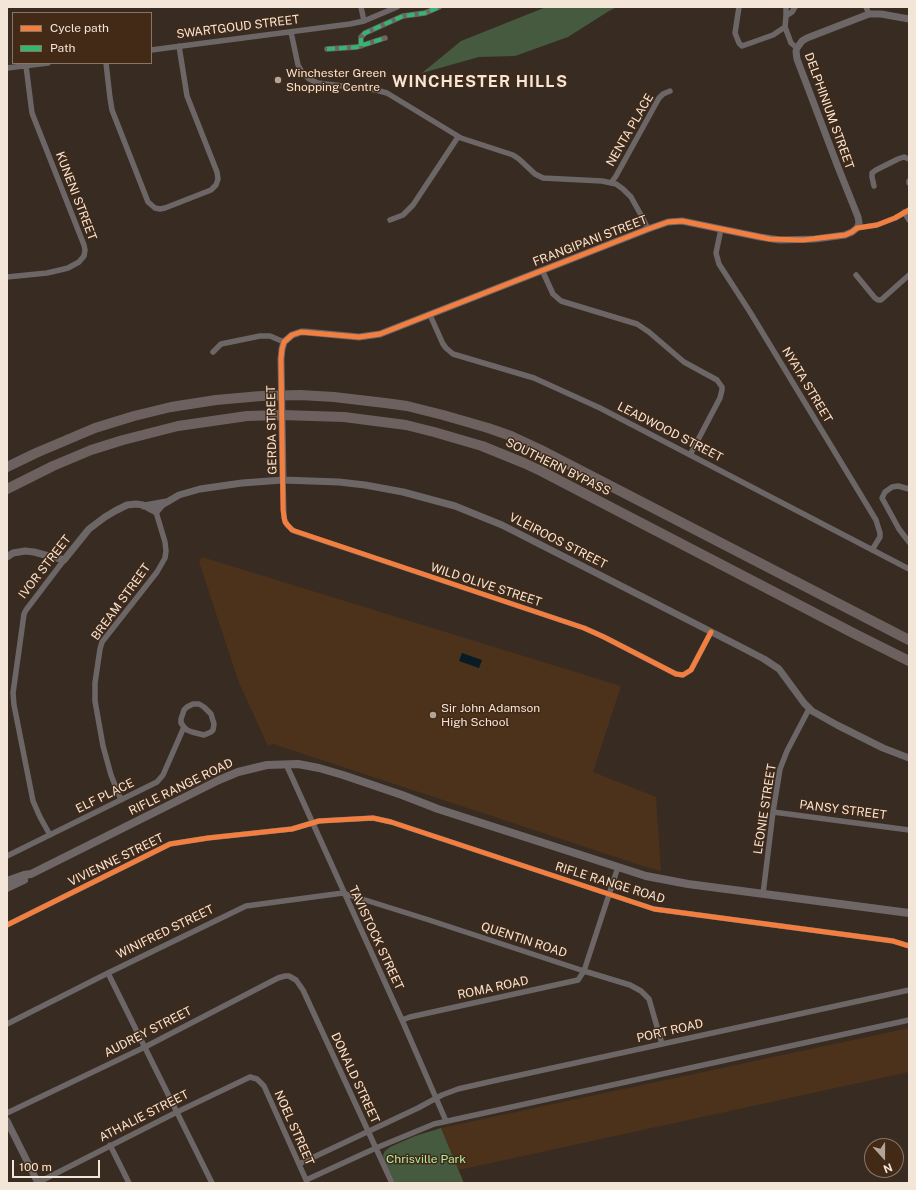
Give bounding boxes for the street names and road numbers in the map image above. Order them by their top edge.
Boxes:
street label: SWARTGOUD STREET [176,12,300,42]
street label: DELPHINIUM STREET [801,51,857,171]
street label: NENTA PLACE [603,91,657,169]
street label: KUNENI STREET [52,150,100,242]
street label: FRANGIPANI STREET [531,213,649,269]
street label: NYATA STREET [779,345,835,425]
street label: GERDA STREET [264,385,280,475]
street label: LEADWOOD STREET [615,399,725,465]
street label: SOUTHERN BYPASS [503,435,613,499]
street label: VLEIROOS STREET [507,510,609,572]
street label: IVOR STREET [16,532,74,602]
street label: WILD OLIVE STREET [429,560,543,610]
street label: BREAM STREET [88,561,154,643]
street label: RIFLE RANGE ROAD [127,756,235,818]
street label: LEONIE STREET [751,763,779,855]
street label: ELF PLACE [74,776,136,816]
street label: PANSY STREET [799,798,887,822]
street label: VIVIENNE STREET [66,831,166,889]
street label: RIFLE RANGE ROAD [553,859,667,907]
street label: TAVISTOCK STREET [346,884,406,992]
street label: WINIFRED STREET [114,902,216,962]
street label: QUENTIN ROAD [479,919,569,961]
street label: ROMA ROAD [456,973,530,1003]
street label: AUDREY STREET [102,1004,194,1060]
street label: PORT ROAD [635,1016,705,1046]
street label: DONALD STREET [328,1030,382,1126]
street label: ATHALIE STREET [97,1087,191,1145]
street label: NOEL STREET [271,1088,317,1168]

